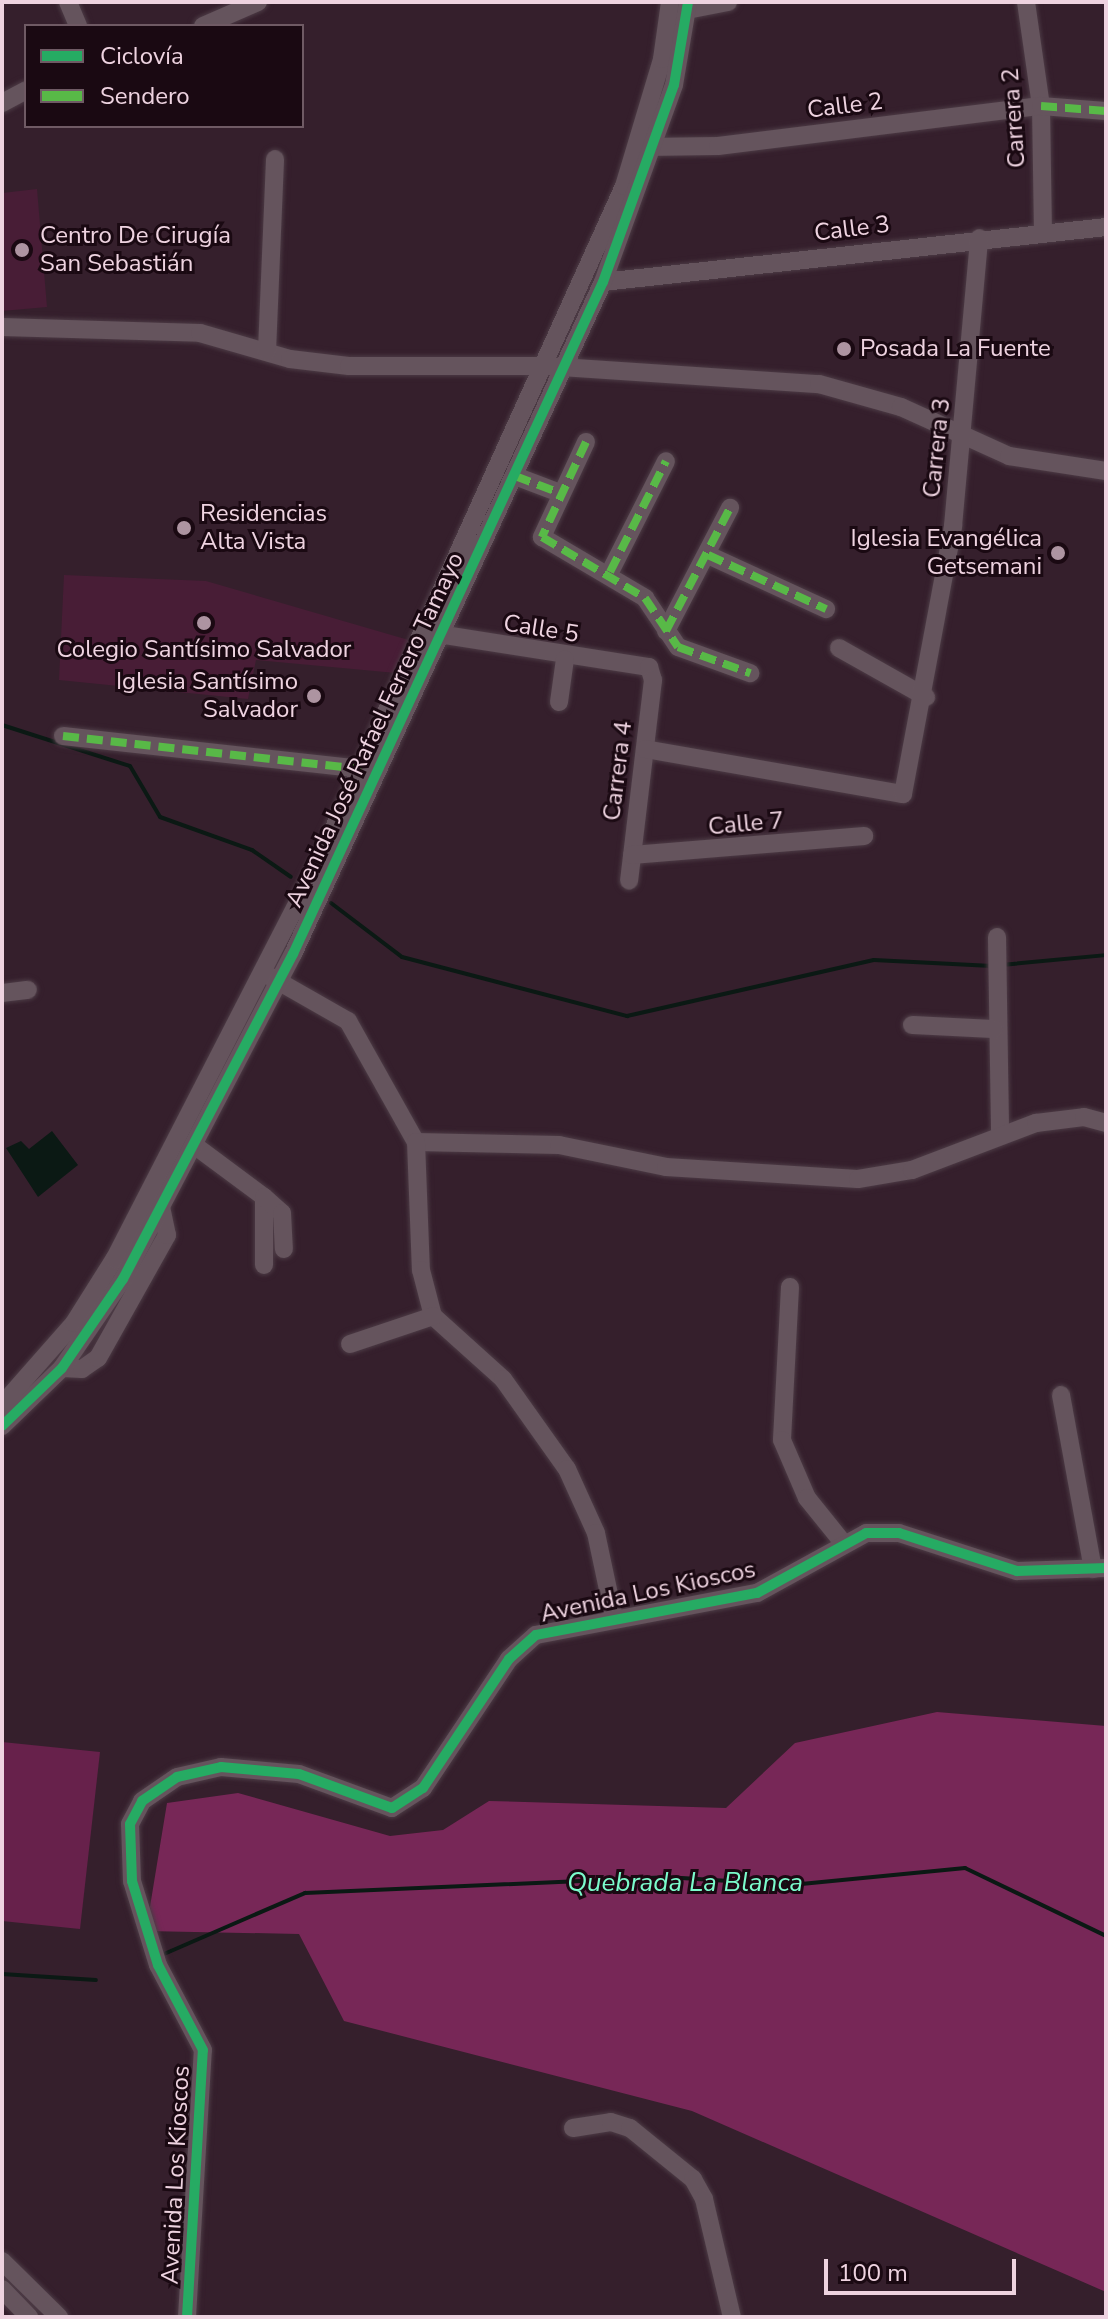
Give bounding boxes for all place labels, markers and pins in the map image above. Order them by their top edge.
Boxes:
place label: Centro De Cirugía San Sebastián [40,222,231,278]
marker: Centro De Cirugía San Sebastián [11,239,33,261]
place label: Posada La Fuente [860,335,1051,363]
marker: Posada La Fuente [835,340,853,358]
place label: Residencias Alta Vista [200,500,327,556]
marker: Residencias Alta Vista [175,519,193,537]
place label: Iglesia Evangélica Getsemani [851,525,1042,581]
marker: Iglesia Evangélica Getsemani [1049,544,1067,562]
marker: Colegio Santísimo Salvador [195,614,213,632]
place label: Colegio Santísimo Salvador [57,636,351,664]
place label: Iglesia Santísimo Salvador [116,668,298,724]
marker: Iglesia Santísimo Salvador [305,687,323,705]

